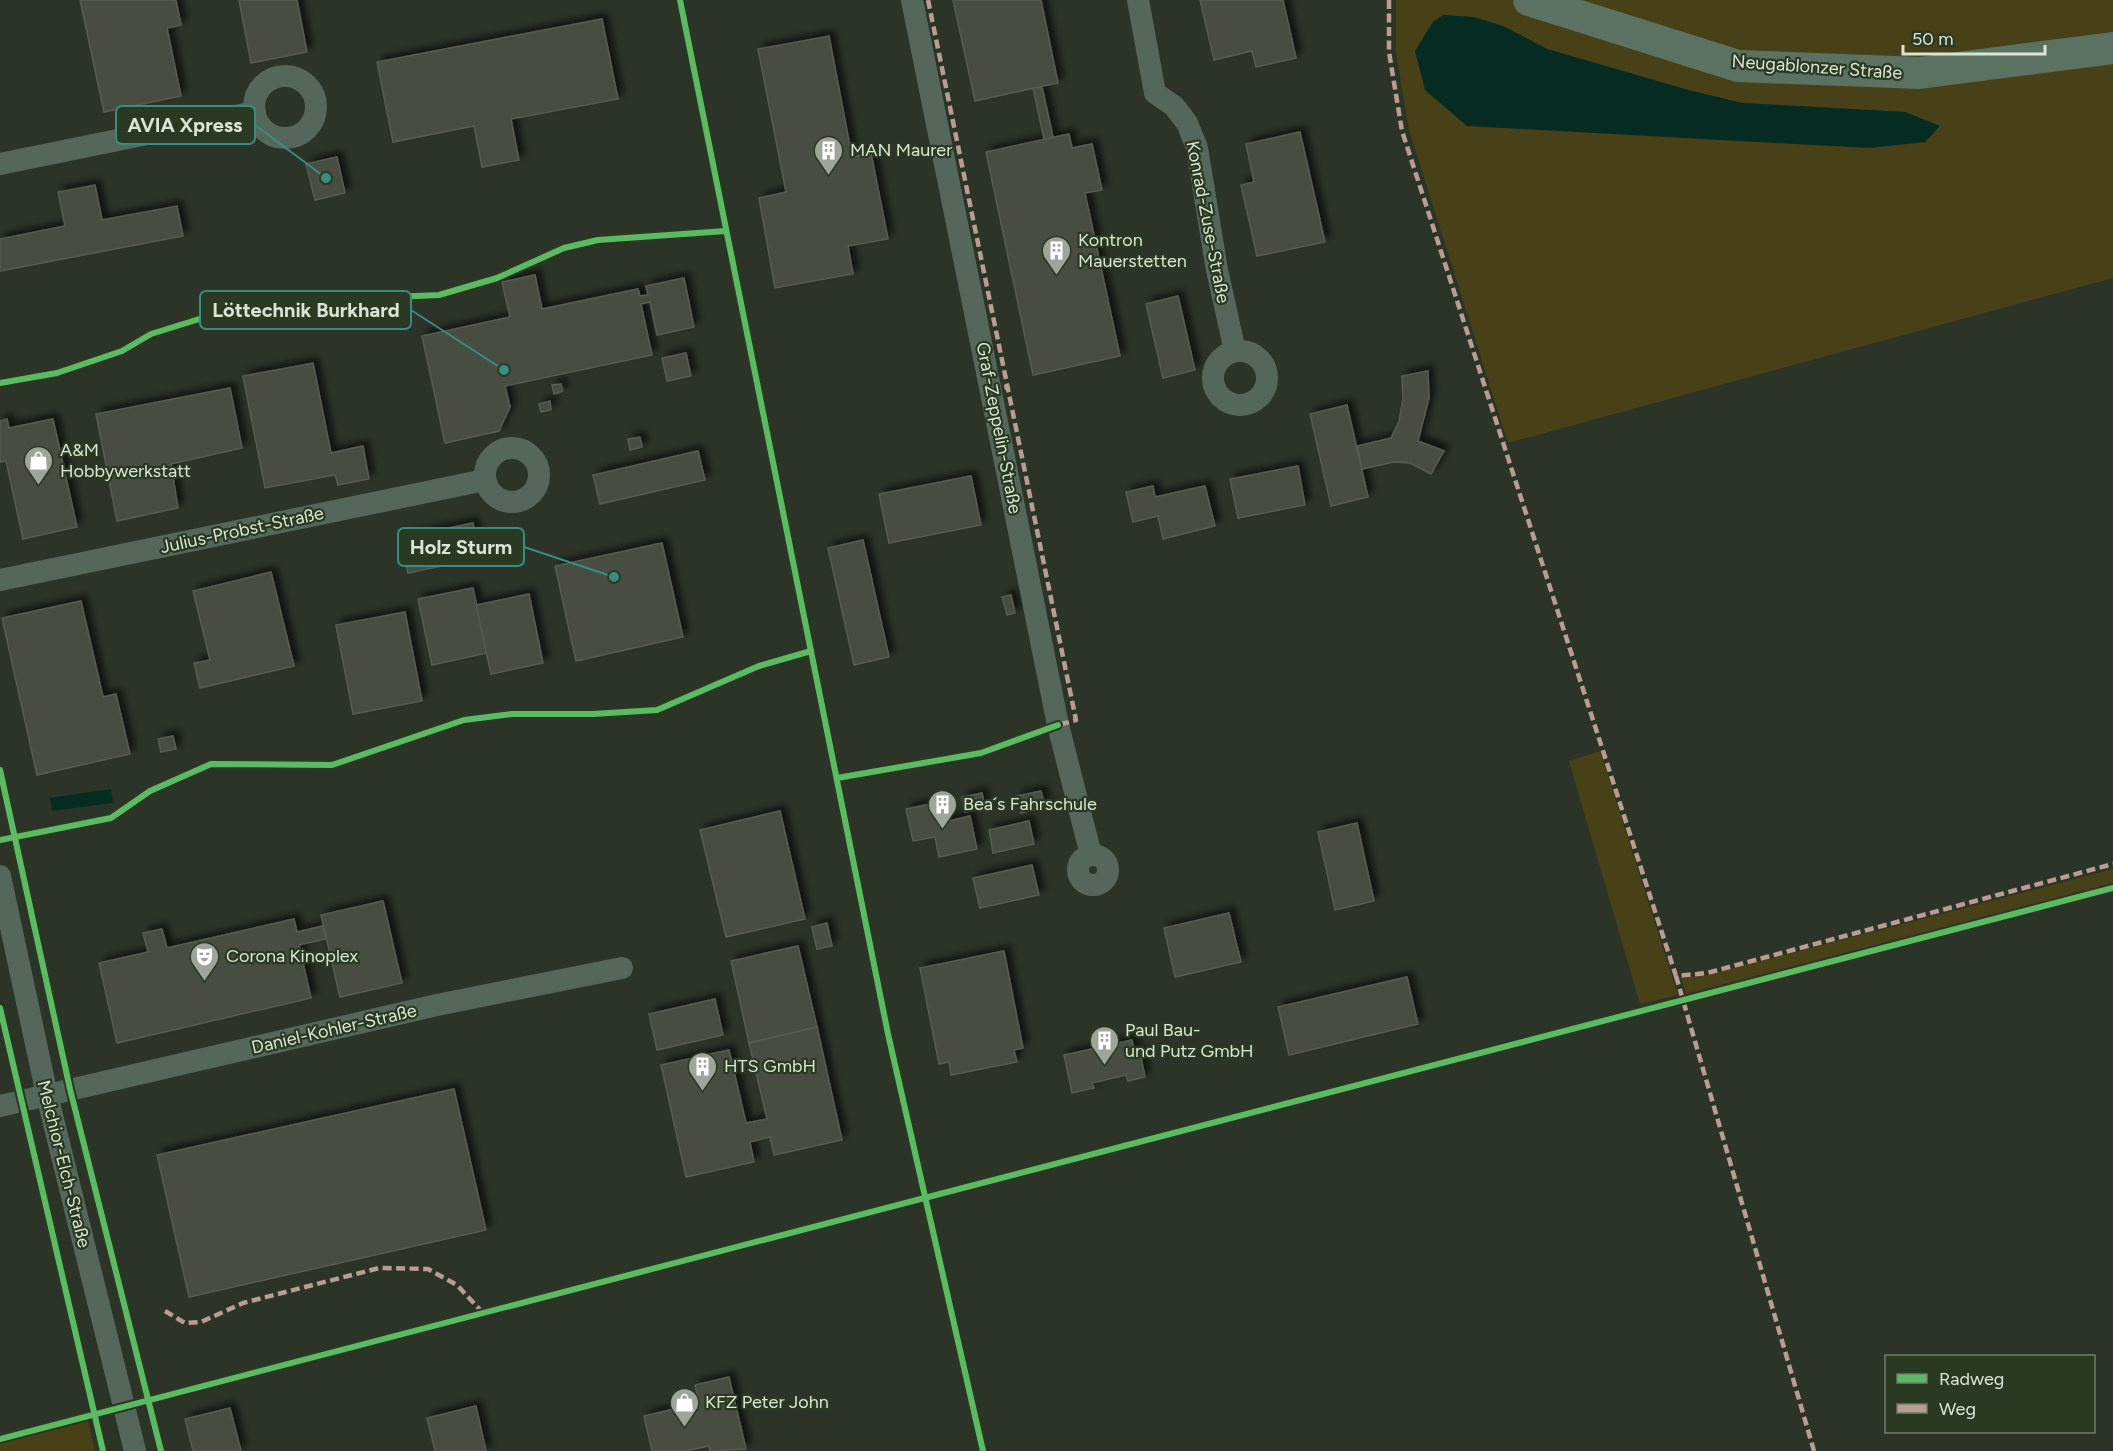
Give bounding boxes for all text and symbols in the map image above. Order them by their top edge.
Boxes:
scale bar [1903,18,2046,56]
text: 50 m [1912,28,1954,50]
street label: Neugablonzer Straße [1731,50,1903,84]
callout: AVIA Xpress [116,106,255,144]
text: AVIA Xpress [128,113,242,137]
building icon: MAN Maurer [813,134,845,176]
place label: MAN Maurer [850,139,952,161]
street label: Konrad-Zuse-Straße [1181,139,1235,305]
place label: Kontron Mauerstetten [1078,229,1187,272]
building icon: Kontron Mauerstetten [1041,234,1073,276]
callout: Löttechnik Burkhard [200,291,411,329]
text: Löttechnik Burkhard [212,298,400,322]
street label: Graf-Zeppelin-Straße [972,340,1026,516]
place label: A&M Hobbywerkstatt [60,439,191,482]
shop icon: A&M Hobbywerkstatt [23,444,55,486]
street label: Julius-Probst-Straße [158,502,326,558]
callout: Holz Sturm [398,528,524,566]
text: Holz Sturm [410,535,512,559]
building icon: Bea´s Fahrschule [926,788,958,830]
place label: Bea´s Fahrschule [963,793,1097,815]
theatre icon: Corona Kinoplex [189,940,221,982]
place label: Corona Kinoplex [226,945,359,967]
street label: Daniel-Kohler-Straße [249,999,419,1059]
place label: Paul Bau- und Putz GmbH [1125,1019,1254,1062]
building icon: Paul Bau- und Putz GmbH [1088,1024,1120,1066]
building icon: HTS GmbH [687,1050,719,1092]
place label: HTS GmbH [724,1055,816,1077]
street label: Melchior-Elch-Straße [33,1078,96,1250]
legend [1885,1355,2095,1433]
text: Radweg [1939,1368,2004,1390]
shop icon: KFZ Peter John [668,1386,700,1428]
place label: KFZ Peter John [705,1391,829,1413]
text: Weg [1939,1398,1976,1420]

